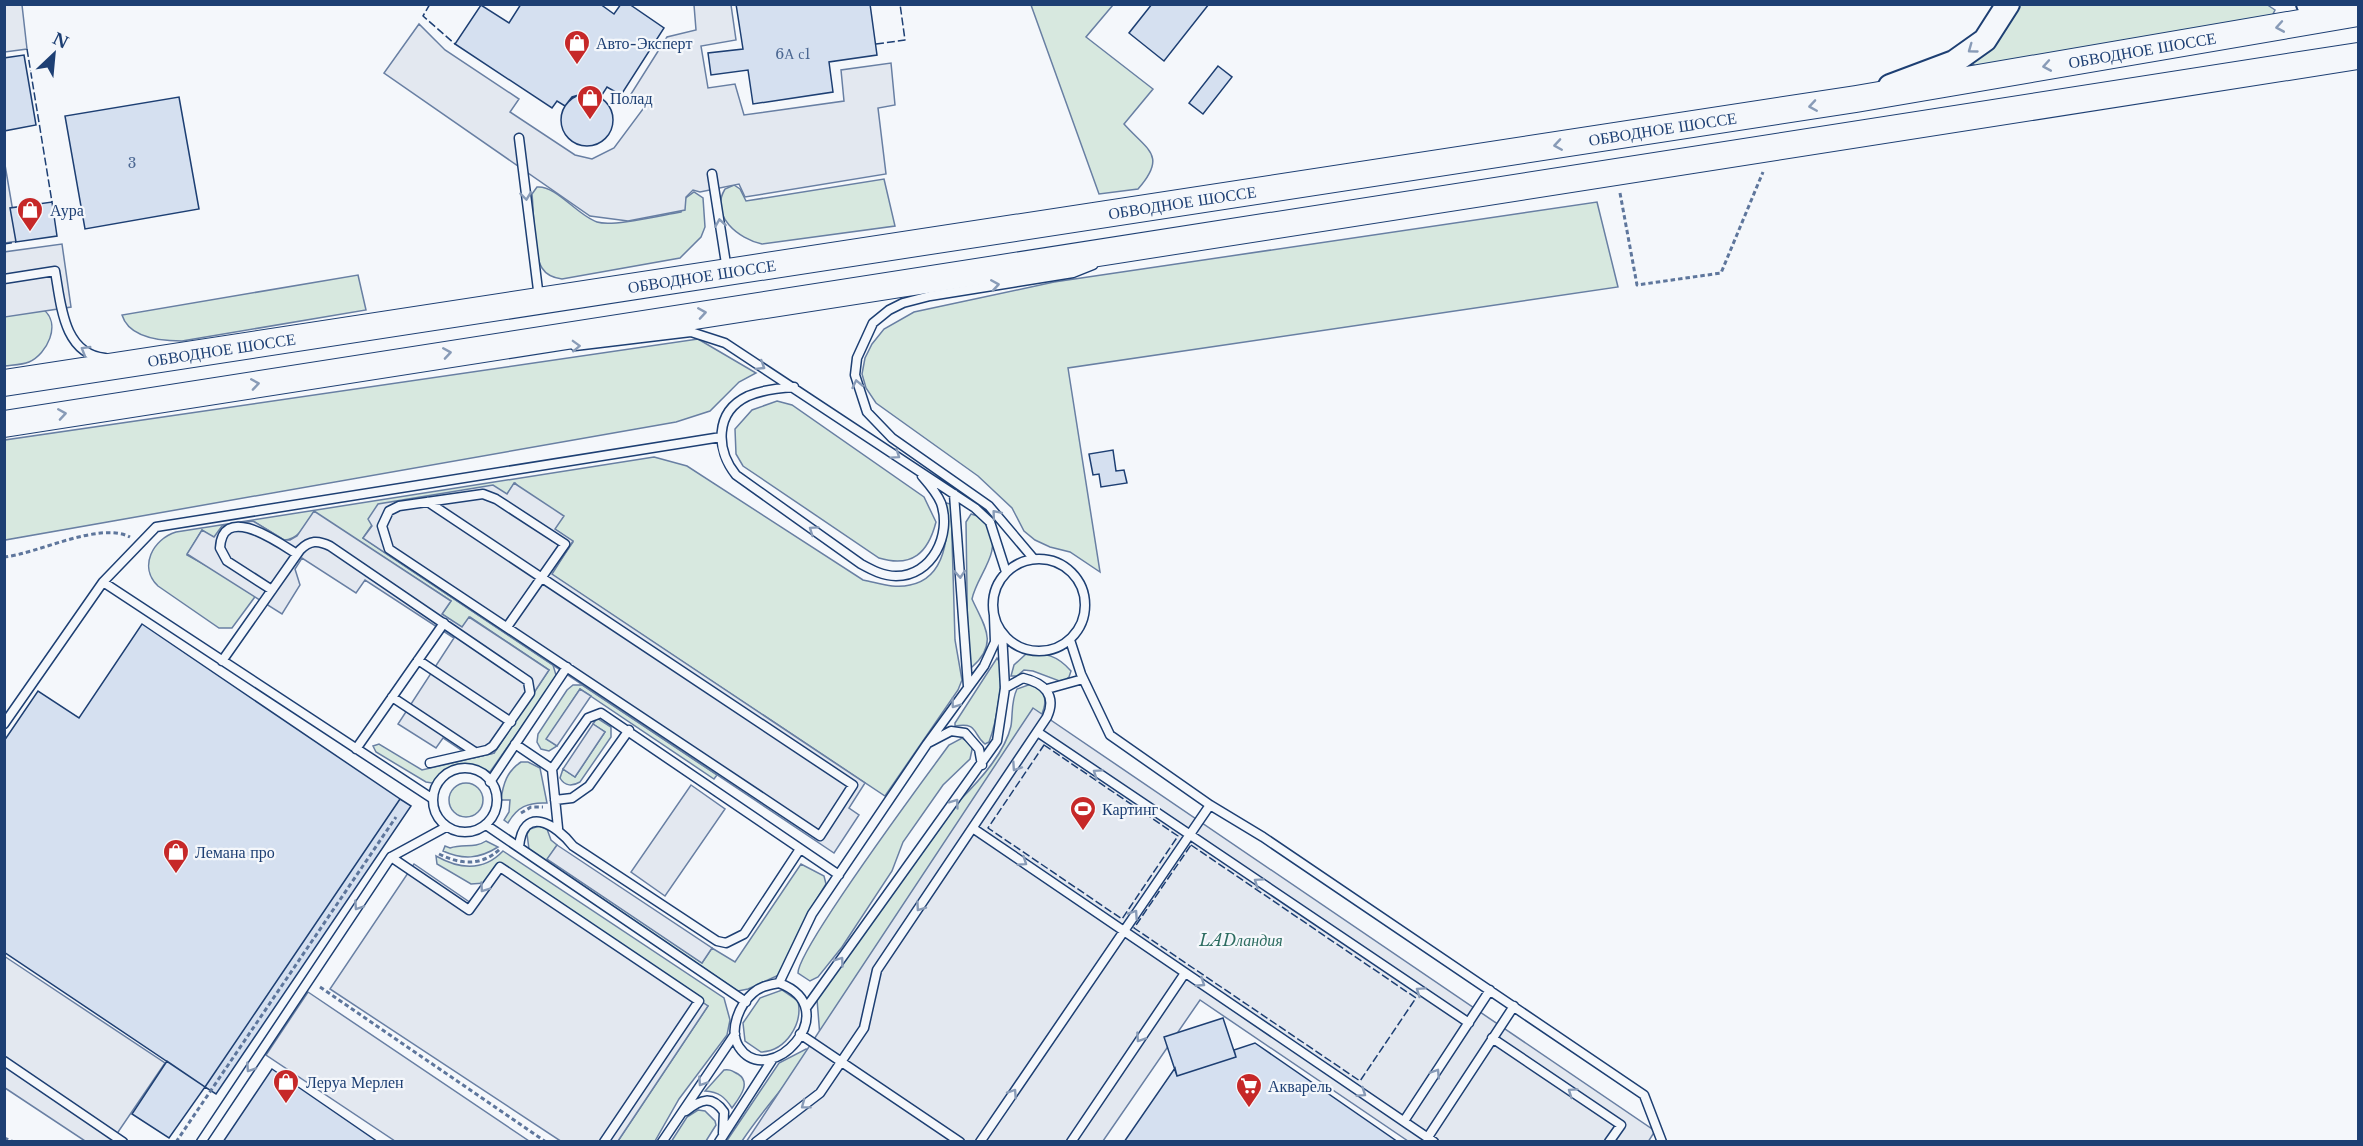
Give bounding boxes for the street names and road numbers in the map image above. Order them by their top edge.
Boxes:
street label: ОБВОДНОЕ ШОССЕ [2067,27,2218,72]
street label: ОБВОДНОЕ ШОССЕ [1587,107,1738,150]
street label: ОБВОДНОЕ ШОССЕ [1107,181,1258,224]
street label: ОБВОДНОЕ ШОССЕ [626,255,777,297]
street label: ОБВОДНОЕ ШОССЕ [146,328,297,371]

